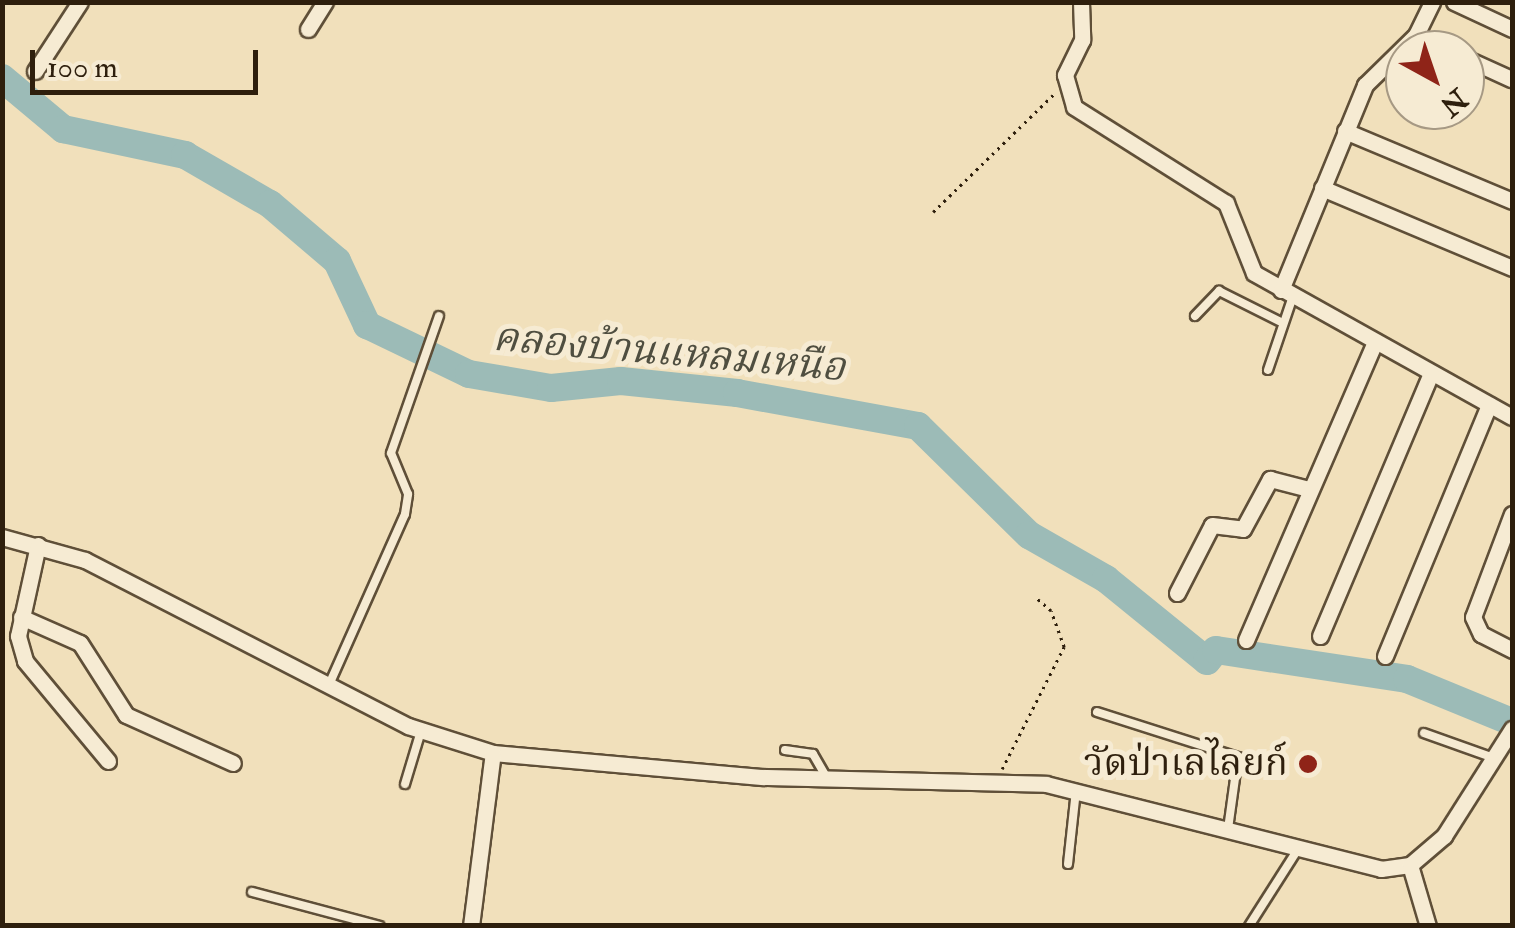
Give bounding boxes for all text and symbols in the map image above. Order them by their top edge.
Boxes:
scale bar [35,30,262,92]
north arrow [1385,30,1485,130]
text: 100 m [47,49,118,86]
text: N [1432,80,1474,123]
water label: คลองบ้านแหลมเหนือ [491,314,847,392]
place label: วัดป่าเลไลยก์ [1084,741,1288,787]
marker: วัดป่าเลไลยก์ [1297,753,1319,775]

